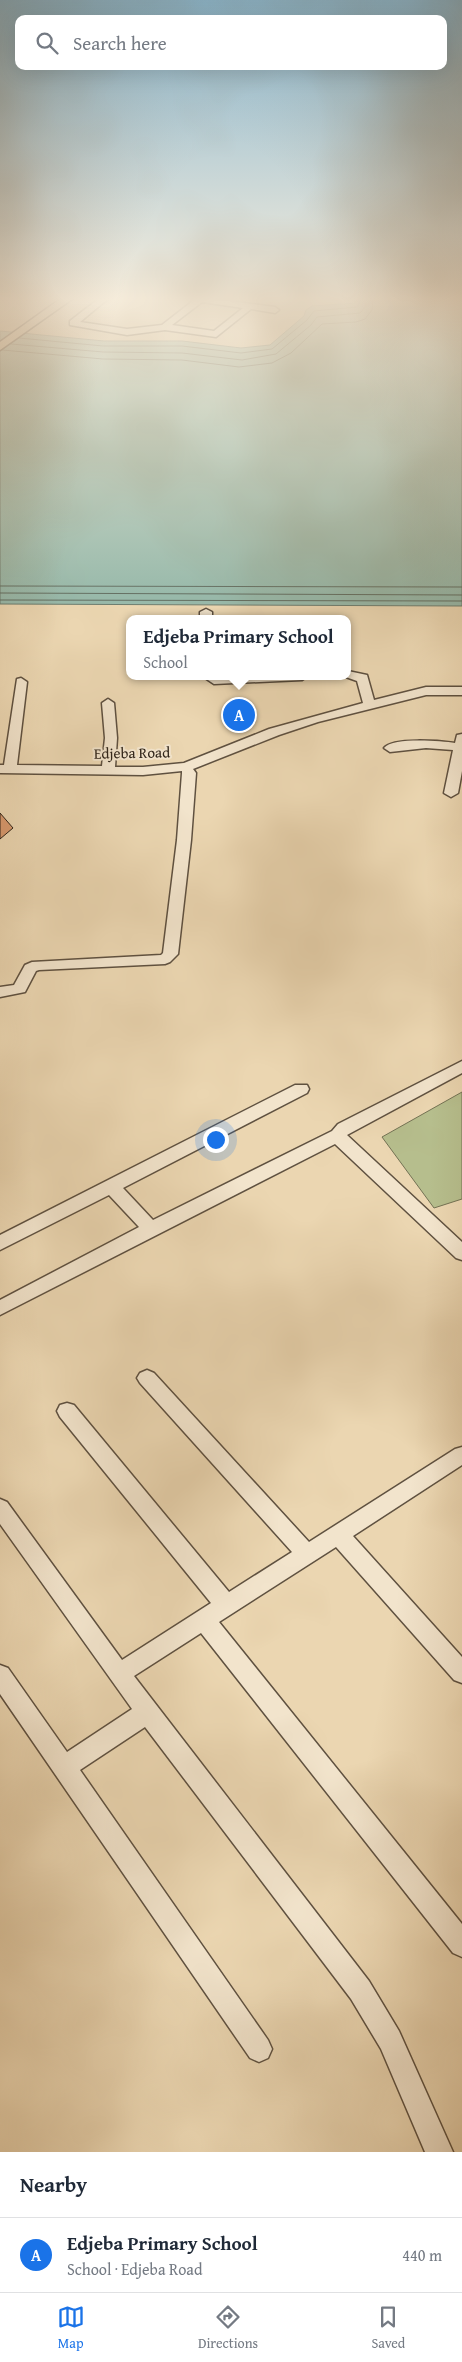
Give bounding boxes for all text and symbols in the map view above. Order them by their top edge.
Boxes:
search box [15,15,447,70]
icon: search [33,29,61,57]
text: Search here [73,29,167,57]
popup [126,615,351,680]
text: Edjeba Primary School [143,622,334,650]
text: School [143,650,188,674]
pin: A [223,696,255,734]
street label: Edjeba Road [94,741,170,764]
your location [203,1127,229,1153]
text: Nearby [20,2169,87,2200]
text: Edjeba Primary School [67,2229,258,2257]
text: A [31,2243,41,2267]
text: 440 m [402,2243,442,2267]
text: School · Edjeba Road [67,2257,202,2281]
tab: Map [57,2303,85,2353]
tab: Directions [198,2303,258,2353]
tab: Saved [371,2303,405,2353]

